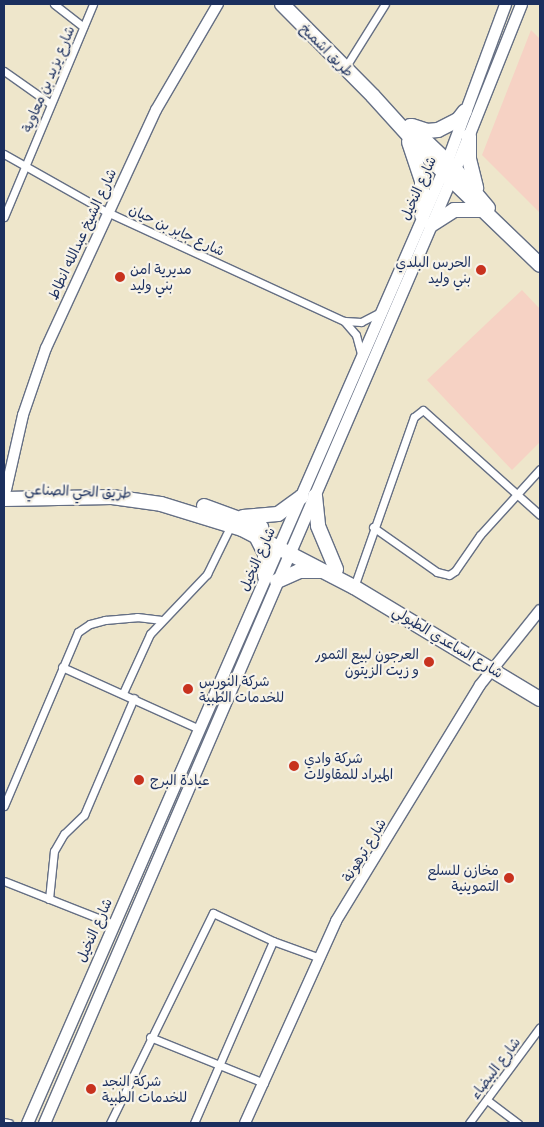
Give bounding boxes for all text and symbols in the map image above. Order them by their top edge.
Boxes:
street label: طريق اشميخ [297,20,357,80]
street label: شارع يزيد بن معاوية [18,23,78,135]
street label: شارع النخيل [396,153,440,223]
street label: شارع الشيخ عبدالله انطاط [44,166,120,302]
street label: شارع جابر بن حيان [127,201,227,259]
place label: الحرس البلدي بني وليد [396,254,471,286]
place label: مديرية امن بني وليد [130,261,192,294]
marker: الحرس البلدي بني وليد [475,264,487,276]
marker: مديرية امن بني وليد [114,271,126,283]
street label: طريق الحي الصناعي [24,481,132,501]
street label: شارع النخيل [235,524,279,594]
street label: شارع الساعدي الطبولي [390,602,506,682]
place label: العرجون لبيع الثمور و زيت الزيتون [315,646,419,679]
marker: العرجون لبيع الثمور و زيت الزيتون [423,656,435,668]
place label: شركة النورس للخدمات الطبية [199,673,284,706]
marker: شركة النورس للخدمات الطبية [181,682,195,696]
place label: شركة وادي الميراد للمقاولات [304,750,393,782]
marker: شركة وادي الميراد للمقاولات [288,760,300,772]
place label: عيادة البرج [150,772,209,788]
marker: عيادة البرج [132,773,146,787]
street label: شارع ترهونة [339,815,389,885]
place label: مخازن للسلع التموينية [428,862,499,894]
marker: مخازن للسلع التموينية [503,872,515,884]
street label: شارع النخيل [72,895,116,965]
street label: شارع البيضاء [466,1034,524,1102]
place label: شركة النجد للخدمات الطبية [102,1073,187,1106]
marker: شركة النجد للخدمات الطبية [84,1082,98,1096]

